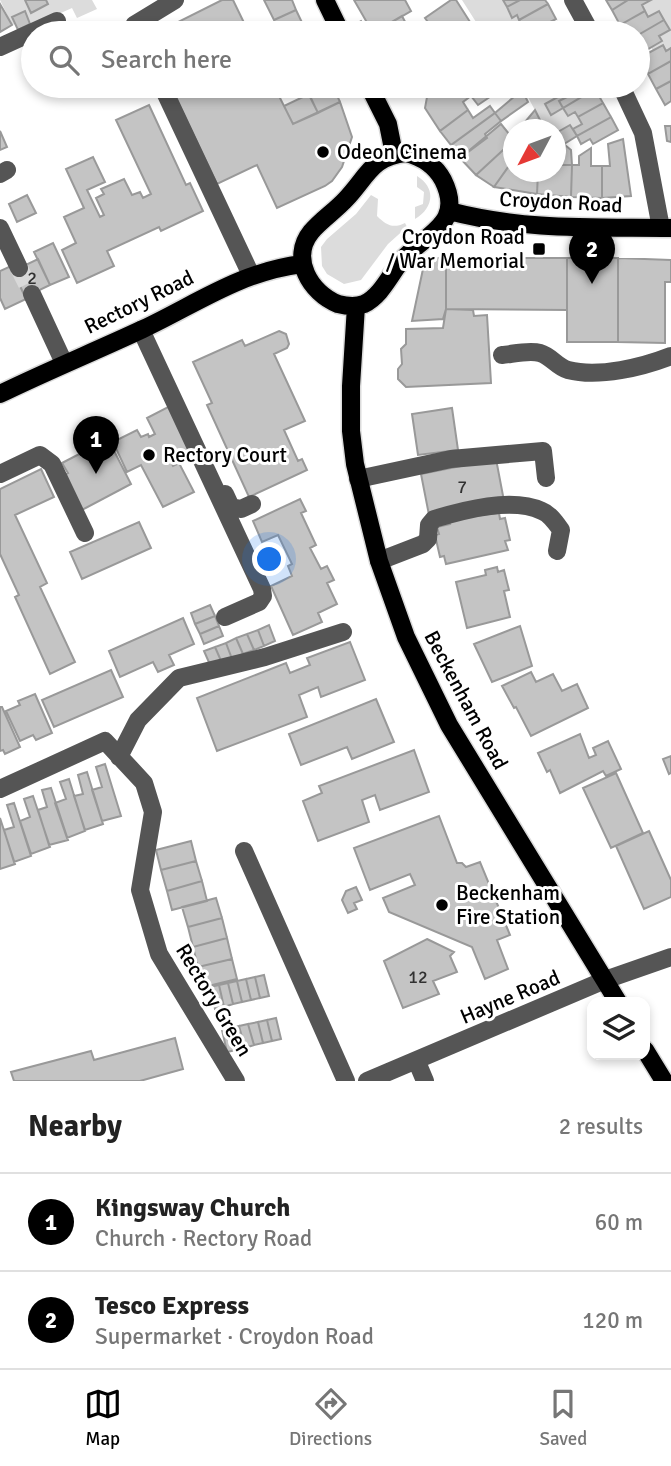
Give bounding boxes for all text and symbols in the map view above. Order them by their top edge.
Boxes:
search box [21,21,650,98]
icon: search [45,41,83,79]
text: Search here [101,44,232,76]
north arrow [503,119,566,182]
place label: Odeon Cinema [337,139,467,165]
marker: Odeon Cinema [315,144,331,160]
street label: Croydon Road [499,186,623,218]
place label: Croydon Road / War Memorial [386,224,525,274]
pin: 2 [569,226,615,284]
marker: Croydon Road / War Memorial [531,241,547,257]
street label: Rectory Road [80,264,198,340]
house number: 2 [27,267,37,289]
pin: 1 [73,416,119,474]
place label: Rectory Court [163,442,287,468]
marker: Rectory Court [141,447,157,463]
house number: 7 [457,476,467,498]
your location [252,542,286,576]
street label: Beckenham Road [418,626,514,774]
place label: Beckenham Fire Station [456,880,560,930]
marker: Beckenham Fire Station [434,897,450,913]
street label: Rectory Green [170,939,258,1061]
street label: Hayne Road [456,964,564,1030]
house number: 12 [408,966,428,988]
map controls [587,997,650,1060]
button: layers [587,997,650,1060]
text: Nearby [28,1108,122,1145]
text: 2 results [559,1112,643,1141]
text: Kingsway Church [95,1192,290,1224]
text: 1 [45,1208,57,1237]
text: 60 m [595,1208,643,1237]
text: Church · Rectory Road [95,1224,312,1253]
text: Tesco Express [95,1290,249,1322]
text: 2 [45,1306,57,1335]
text: 120 m [582,1306,643,1335]
text: Supermarket · Croydon Road [95,1322,374,1351]
tab: Map [84,1385,122,1451]
tab: Directions [289,1385,372,1451]
tab: Saved [539,1385,587,1451]

